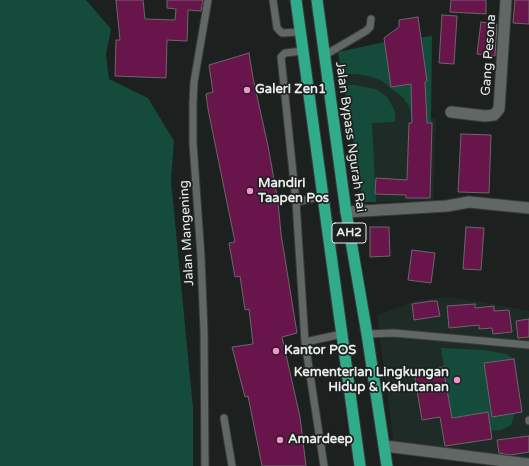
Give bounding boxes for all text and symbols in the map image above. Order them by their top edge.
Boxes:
street label: Gang Pesona [478,14,500,96]
street label: Jalan Bypass Ngurah Rai [332,61,368,213]
place label: Galeri Zen1 [255,82,326,98]
marker: Galeri Zen1 [242,85,252,95]
place label: Mandiri Taapen Pos [258,176,329,207]
street label: Jalan Mangening [176,180,198,286]
marker: Mandiri Taapen Pos [245,186,255,196]
road number: AH2 [332,223,366,243]
place label: Kantor POS [284,343,356,359]
marker: Kantor POS [271,346,281,356]
place label: Kementerian Lingkungan Hidup & Kehutanan [294,365,449,396]
marker: Kementerian Lingkungan Hidup & Kehutanan [452,375,462,385]
place label: Amardeep [288,432,353,448]
marker: Amardeep [275,435,285,445]

